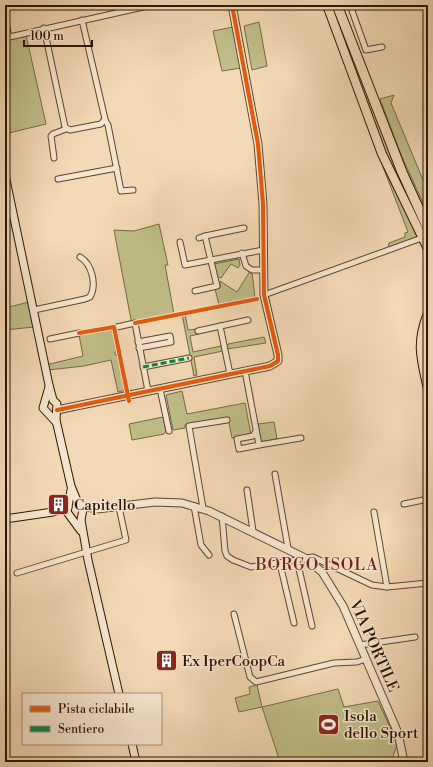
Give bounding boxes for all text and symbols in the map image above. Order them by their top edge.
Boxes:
scale bar [24,22,92,48]
text: 100 m [30,29,64,44]
building icon: Capitello [46,492,72,518]
place label: Capitello [74,496,135,515]
district label: BORGO ISOLA [254,555,379,575]
street label: VIA PORTILE [345,596,403,695]
building icon: Ex IperCoopCa [153,648,179,674]
place label: Ex IperCoopCa [182,652,286,671]
legend [22,693,162,745]
text: Pista ciclabile [58,702,135,717]
place label: Isola dello Sport [344,707,419,743]
sports icon: Isola dello Sport [315,712,341,738]
text: Sentiero [58,722,104,737]

